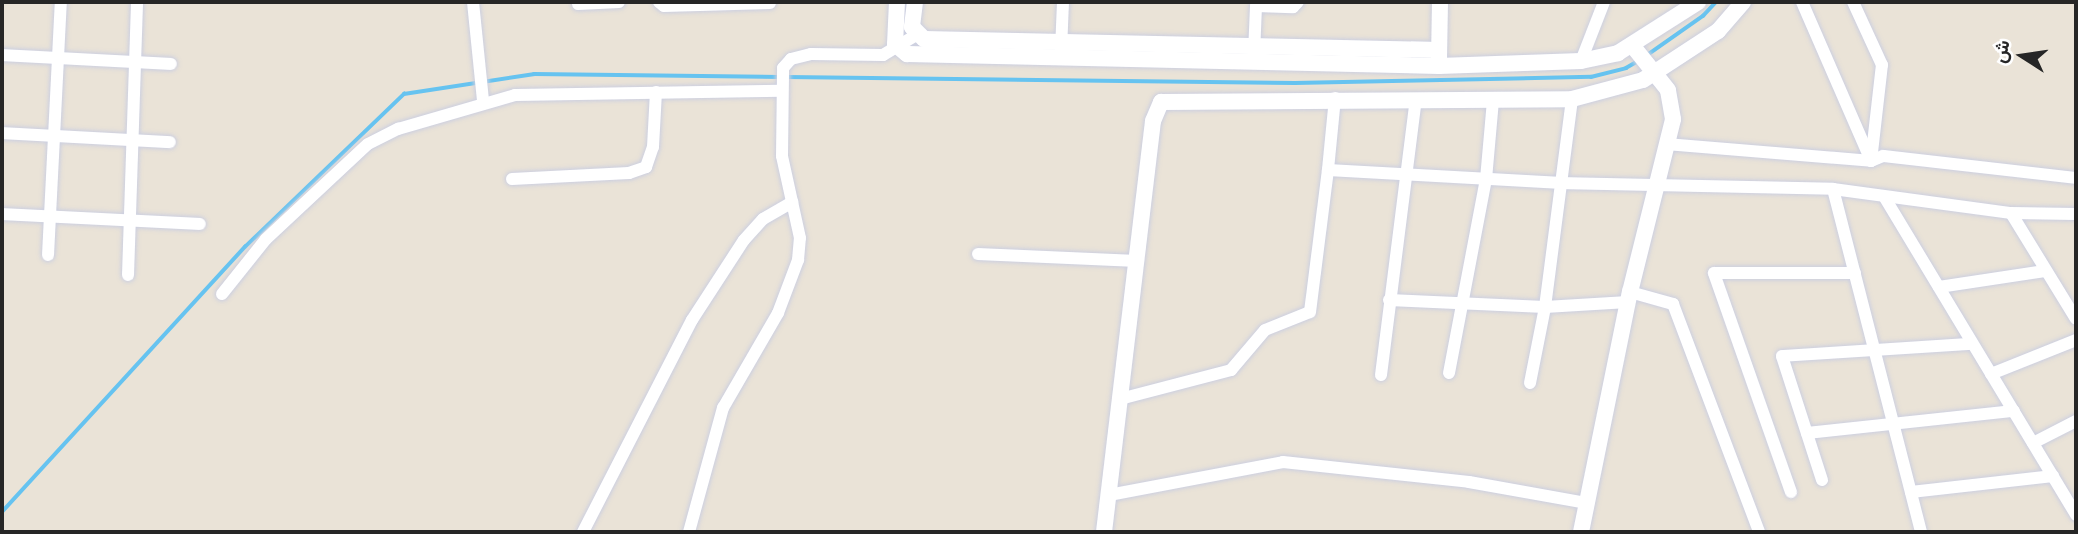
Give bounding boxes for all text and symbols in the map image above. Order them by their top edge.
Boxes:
north arrow [1987,21,2057,91]
text: ش [1988,38,2015,65]

